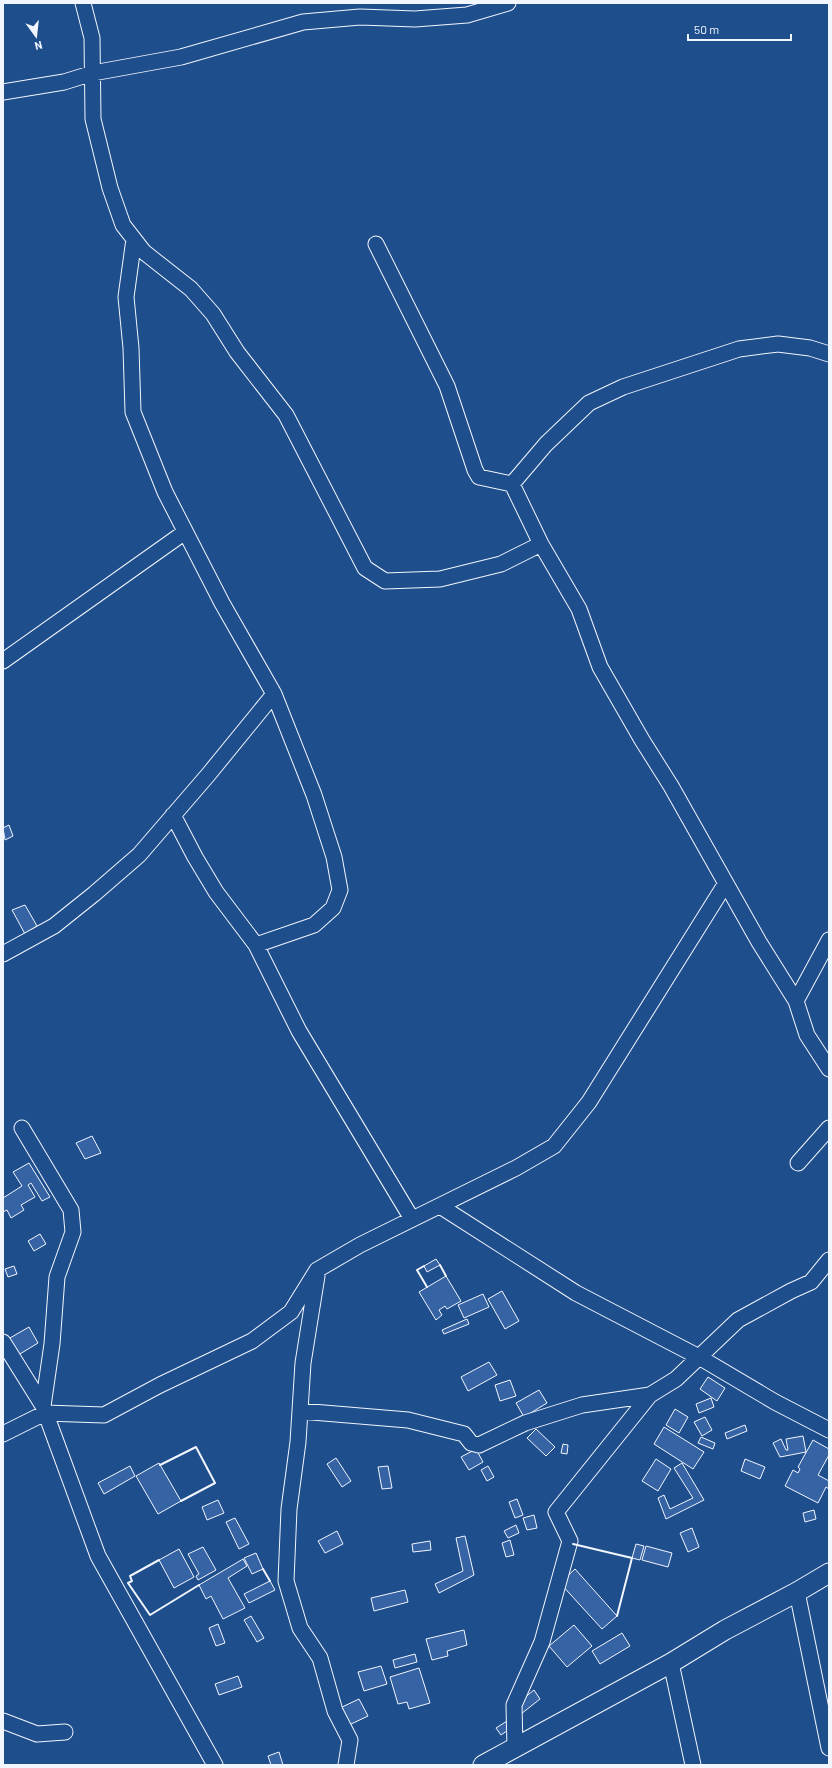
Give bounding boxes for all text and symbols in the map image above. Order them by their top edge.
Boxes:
north arrow [16,16,56,56]
scale bar [688,16,791,42]
text: 50 m [694,22,719,36]
text: N [33,39,44,53]

